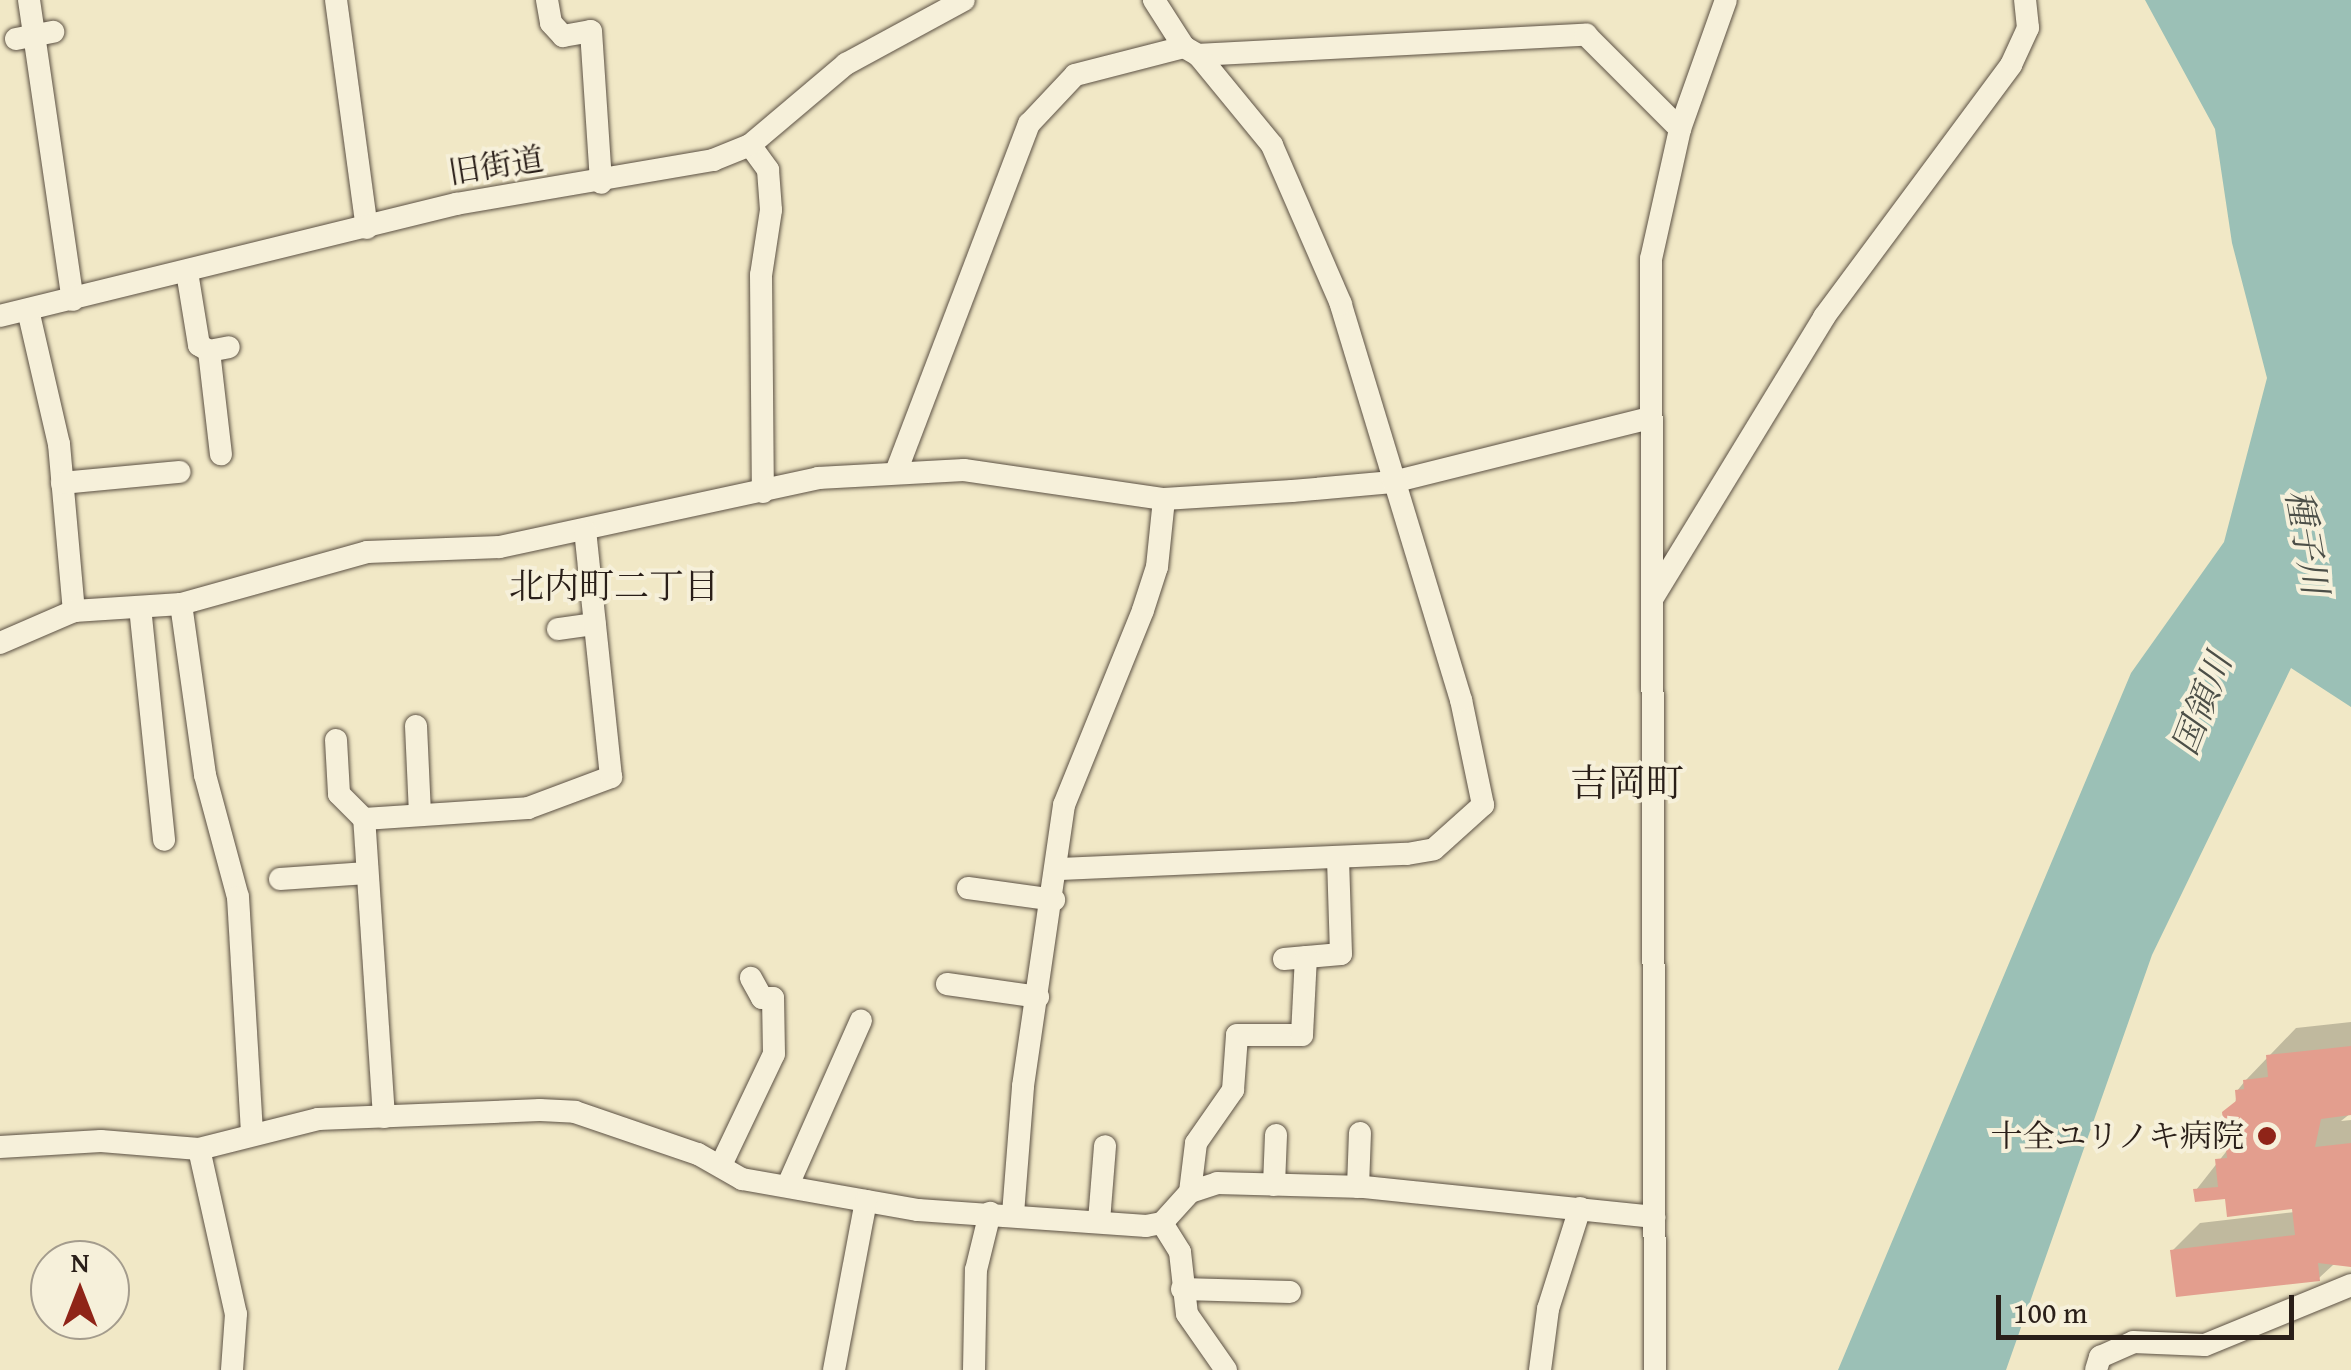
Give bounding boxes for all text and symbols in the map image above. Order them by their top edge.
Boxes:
street label: 旧街道 [446,140,546,192]
water label: 種子川 [2277,487,2337,597]
district label: 北内町二丁目 [509,565,719,607]
water label: 国領川 [2164,647,2240,761]
district label: 吉岡町 [1570,760,1684,806]
place label: 十全ユリノキ病院 [1988,1117,2244,1155]
marker: 十全ユリノキ病院 [2254,1123,2280,1149]
north arrow [30,1240,130,1340]
text: N [71,1241,89,1282]
scale bar [2001,1275,2298,1337]
text: 100 m [2013,1290,2087,1334]

